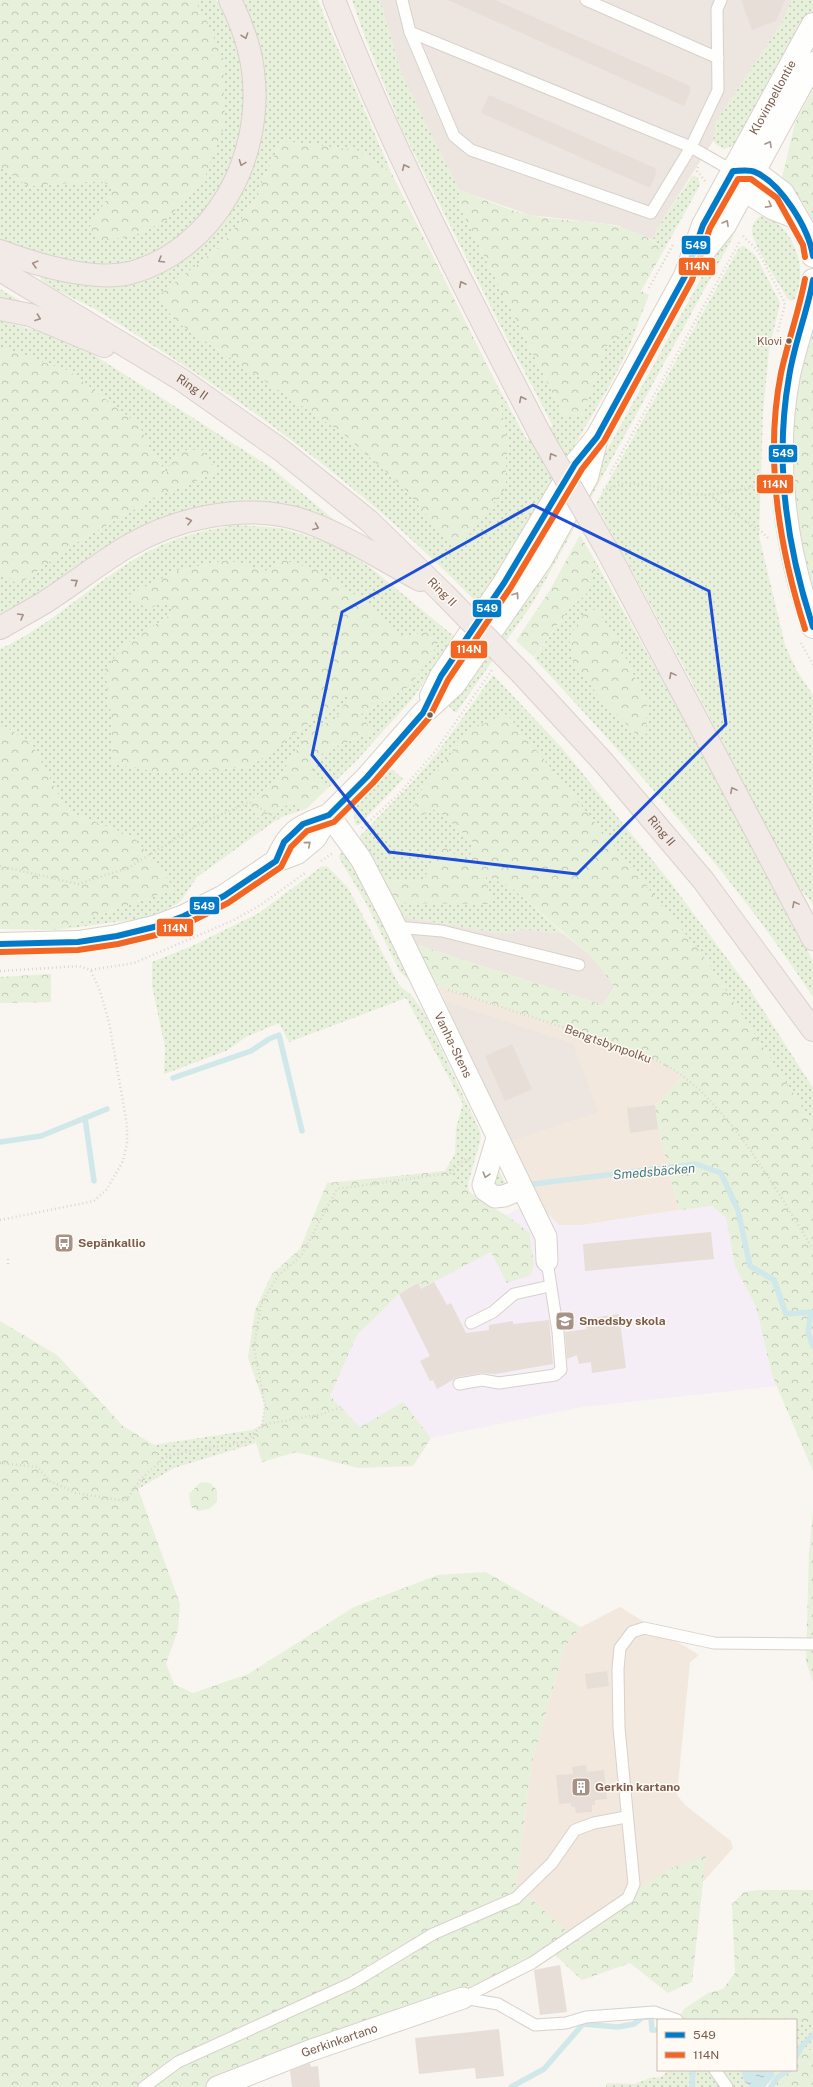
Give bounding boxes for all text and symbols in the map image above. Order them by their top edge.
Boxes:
one-way arrow [240,32,249,39]
street label: Klovinpellontie [747,58,799,137]
one-way arrow [764,141,772,148]
one-way arrow [239,160,247,167]
one-way arrow [402,164,410,171]
one-way arrow [764,201,772,208]
one-way arrow [721,220,728,227]
line badge: 549 [681,235,711,255]
text: 549 [685,239,707,251]
one-way arrow [158,256,165,263]
line badge: 114N [678,257,716,276]
one-way arrow [31,260,38,269]
text: 114N [684,260,710,272]
one-way arrow [460,280,467,288]
one-way arrow [34,314,41,322]
place label: Klovi [757,335,782,347]
marker: Klovi [784,336,794,346]
street label: Ring II [174,371,211,403]
one-way arrow [519,396,527,403]
line badge: 549 [768,444,798,463]
text: 549 [772,447,794,459]
one-way arrow [550,453,557,460]
line badge: 114N [756,474,794,494]
text: 114N [762,478,788,490]
one-way arrow [185,517,192,526]
one-way arrow [312,522,320,530]
street label: Ring II [425,575,459,609]
one-way arrow [71,579,78,586]
one-way arrow [511,593,518,600]
line badge: 549 [472,599,502,618]
text: 549 [476,602,498,614]
one-way arrow [17,613,24,620]
line badge: 114N [450,640,488,659]
text: 114N [456,643,482,655]
one-way arrow [670,672,677,679]
unlabelled marker [425,710,435,720]
one-way arrow [731,787,738,794]
street label: Ring II [645,813,678,849]
one-way arrow [303,842,310,849]
line badge: 549 [189,896,220,915]
text: 549 [193,900,215,912]
one-way arrow [792,901,799,909]
line badge: 114N [156,918,194,937]
text: 114N [162,922,188,934]
street label: Vanha-Stens [431,1010,475,1080]
street label: Bengtsbynpolku [563,1022,653,1066]
water label: Smedsbäcken [612,1160,696,1183]
one-way arrow [482,1172,491,1179]
bus stop icon: Sepänkallio [53,1232,75,1254]
place label: Sepänkallio [78,1236,146,1250]
school or university icon: Smedsby skola [554,1310,576,1332]
place label: Smedsby skola [579,1314,666,1328]
building icon: Gerkin kartano [570,1776,592,1798]
place label: Gerkin kartano [595,1780,680,1794]
legend [657,2019,797,2071]
street label: Gerkinkartano [299,2021,380,2060]
text: 549 [693,2028,716,2042]
text: 114N [693,2048,719,2062]

